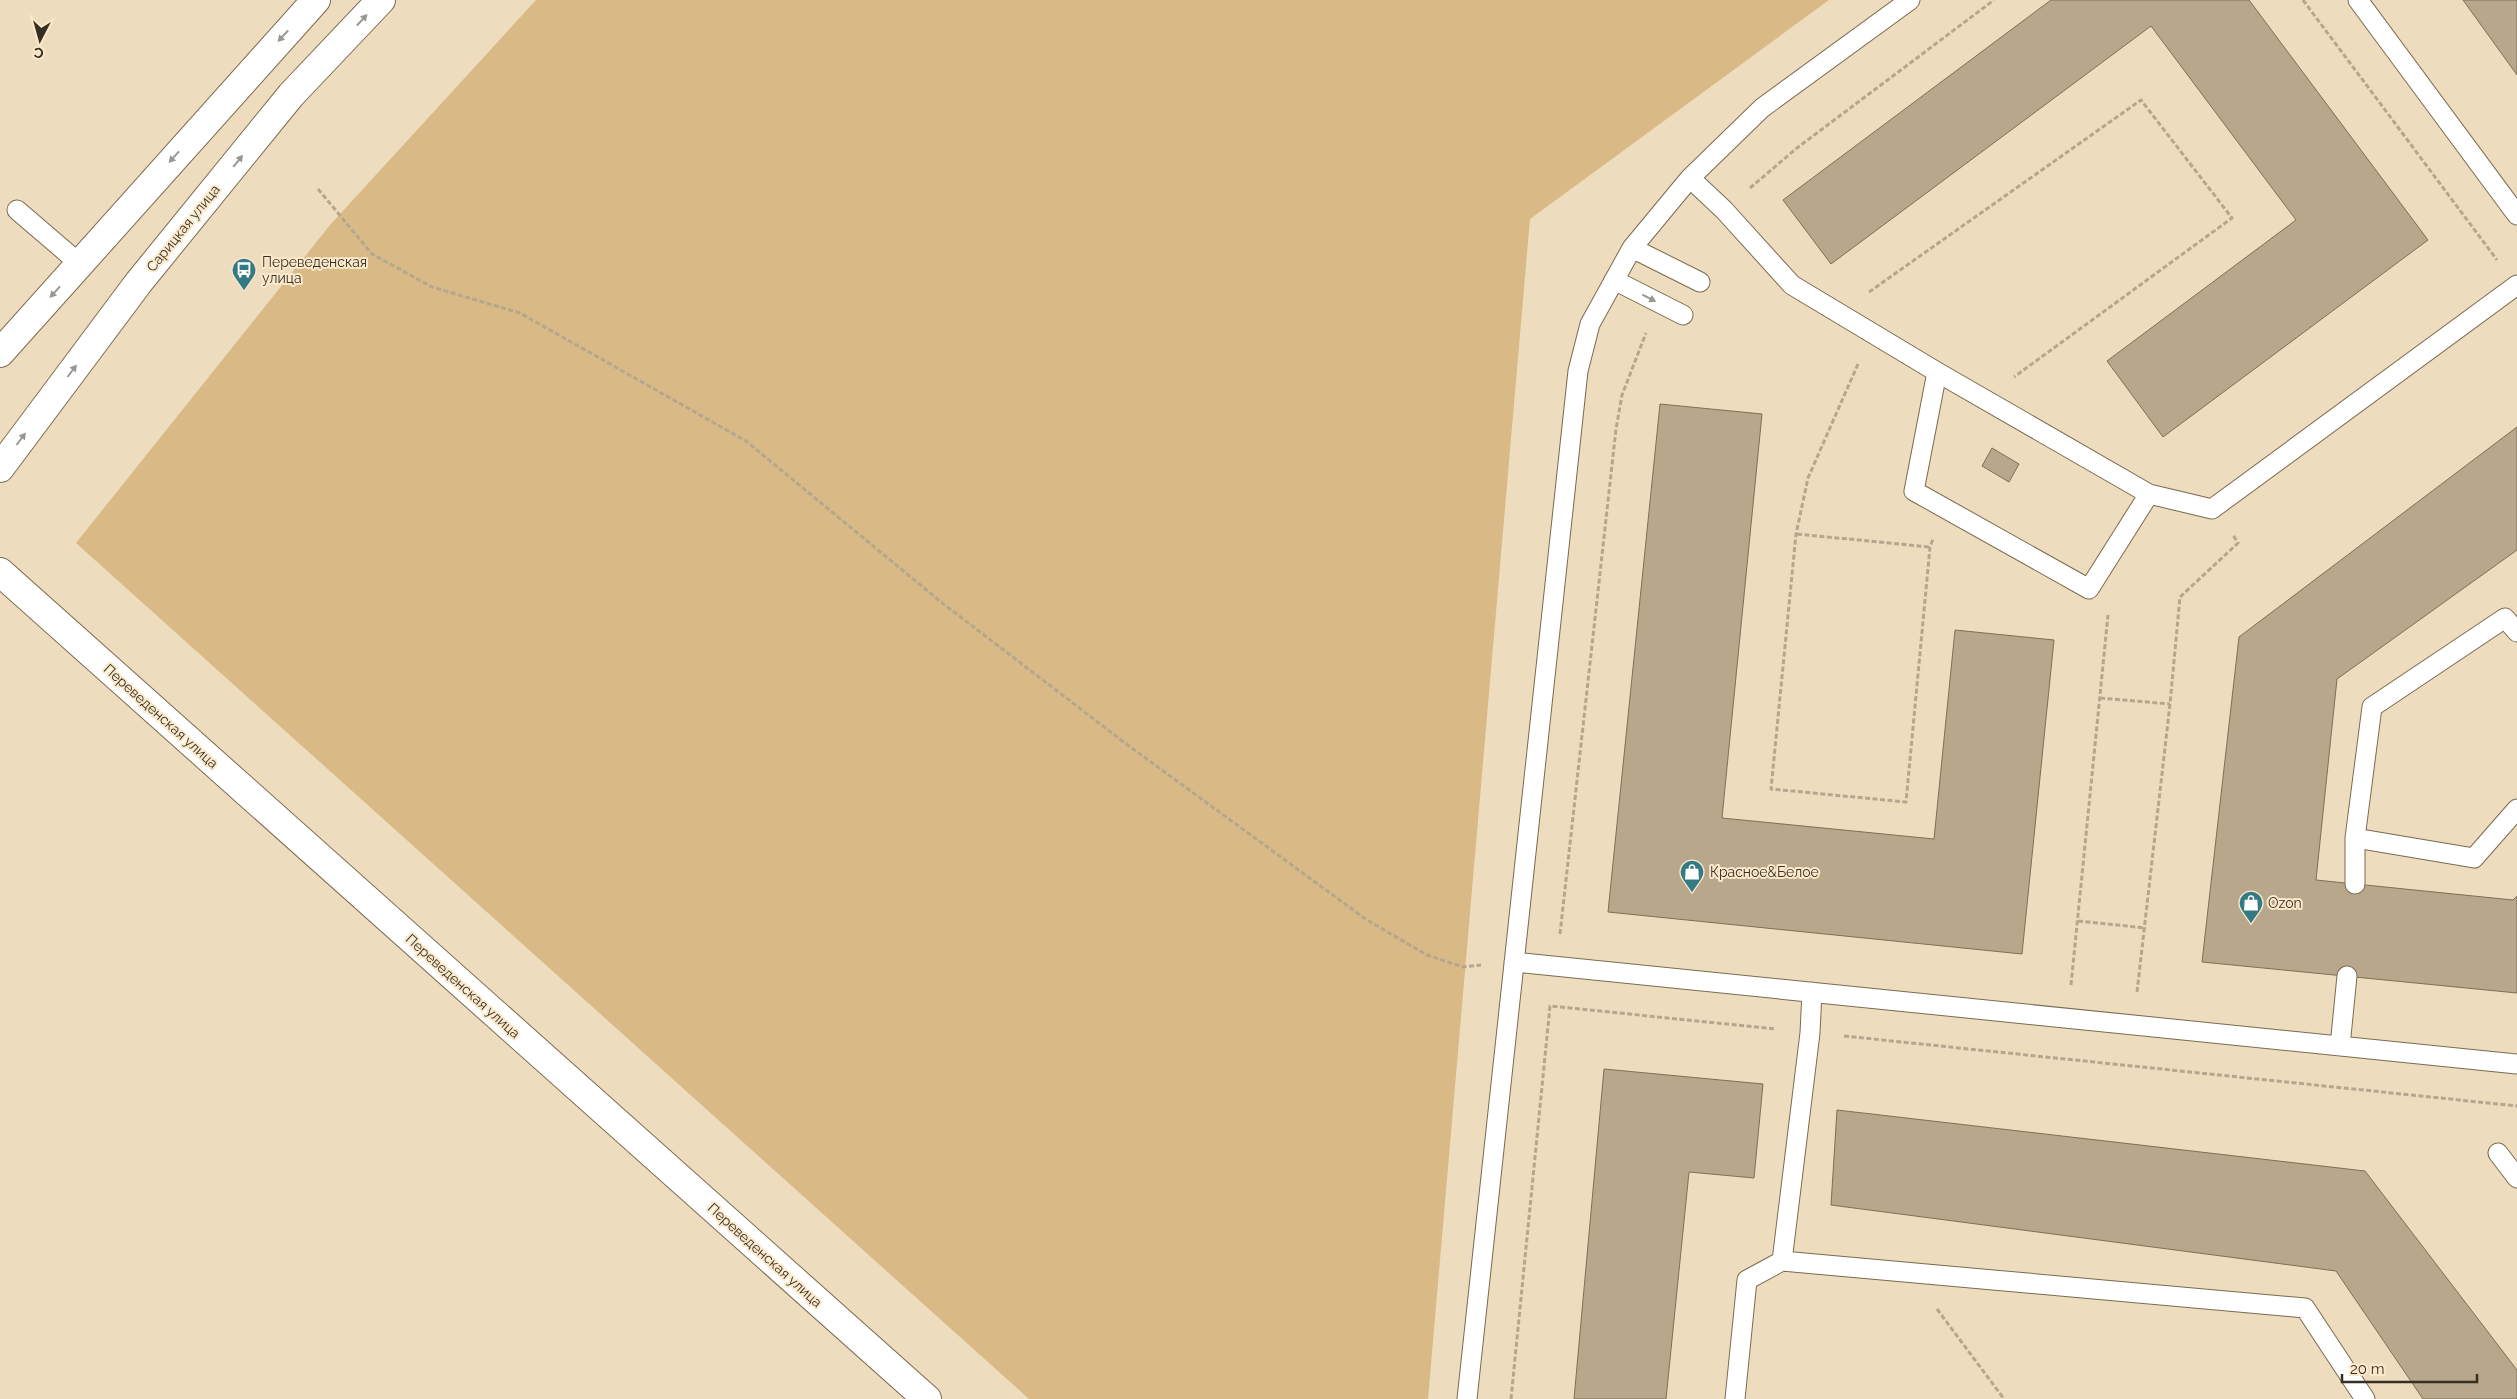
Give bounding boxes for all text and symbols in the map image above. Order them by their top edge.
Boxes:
north arrow [15,15,65,65]
one-way arrow [356,15,368,27]
one-way arrow [277,29,288,42]
text: С [33,44,44,61]
one-way arrow [169,151,180,164]
one-way arrow [232,155,243,168]
street label: Сарицкая улица [143,181,223,275]
place label: Переведенская улица [262,254,367,286]
bus stop icon: Переведенская улица [231,257,257,291]
one-way arrow [49,285,61,297]
one-way arrow [1641,293,1656,302]
one-way arrow [67,364,77,378]
one-way arrow [16,432,26,446]
street label: Переведенская улица [101,661,221,771]
shop icon: Красное&Белое [1679,859,1705,893]
place label: Красное&Белое [1710,864,1819,880]
shop icon: Ozon [2238,890,2264,924]
place label: Ozon [2268,895,2302,911]
street label: Переведенская улица [403,931,523,1041]
street label: Переведенская улица [705,1200,825,1310]
scale bar [2342,1352,2477,1384]
text: 20 m [2350,1360,2385,1378]

